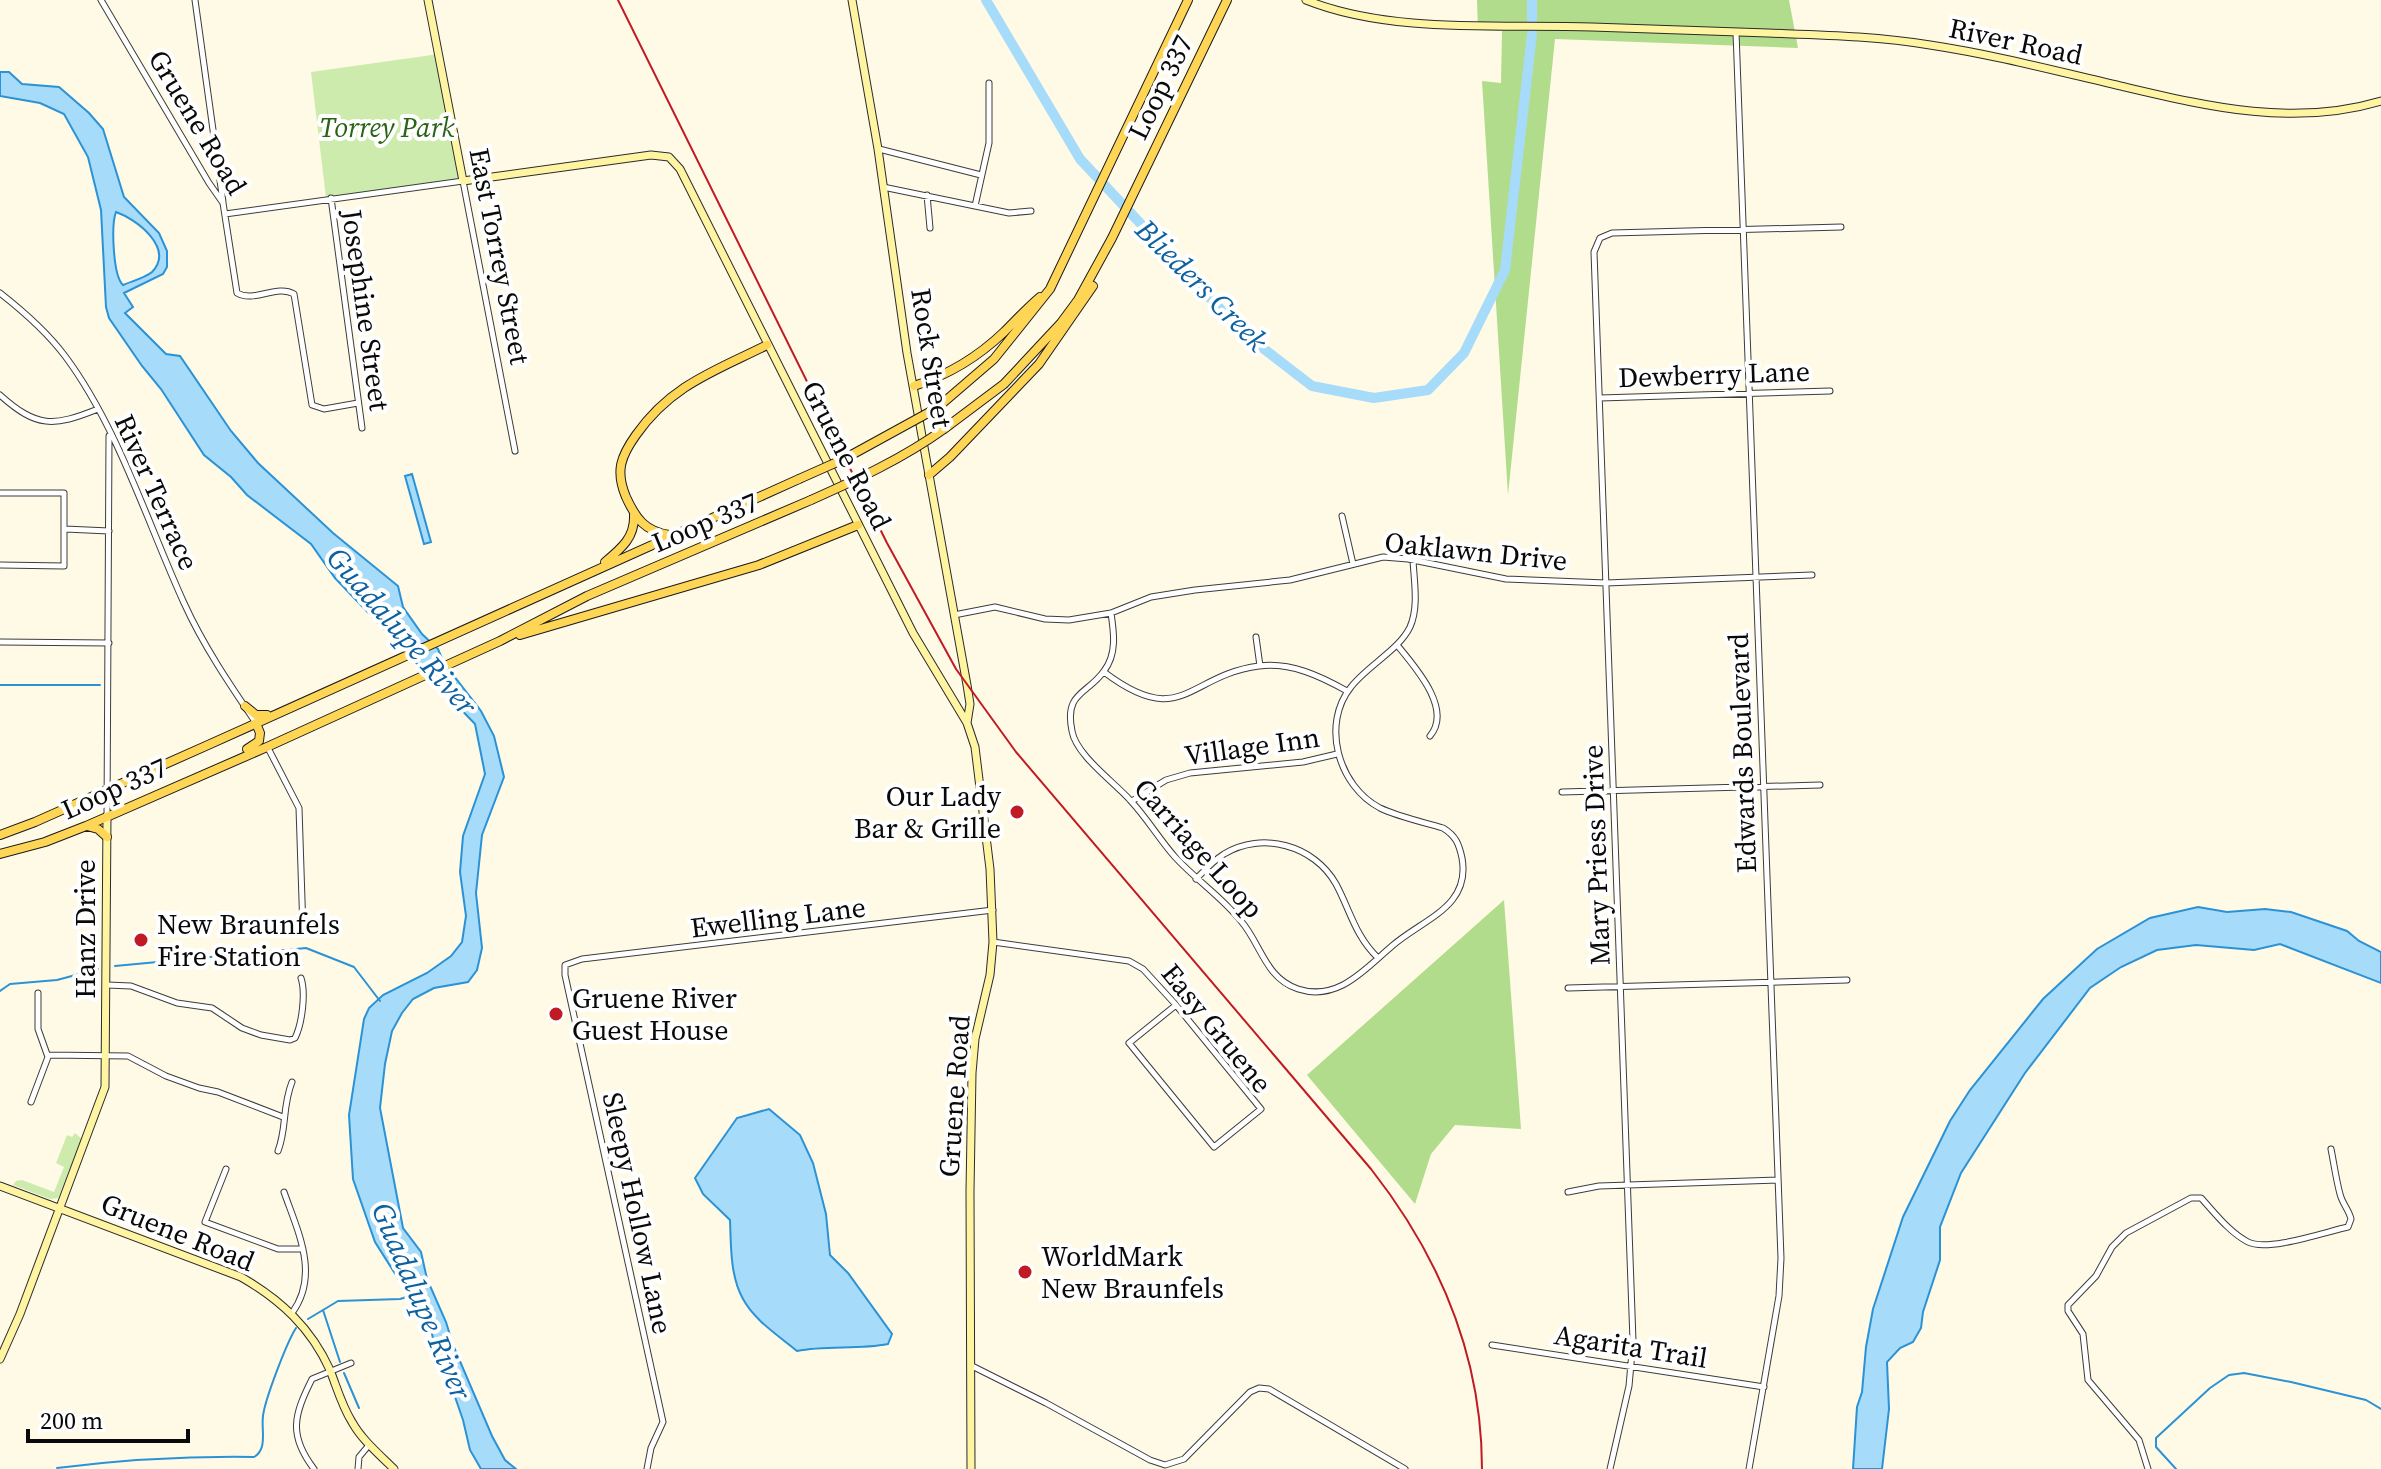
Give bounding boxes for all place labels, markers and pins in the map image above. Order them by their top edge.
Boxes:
place label: Our Lady Bar & Grille [854,777,1002,847]
marker: Our Lady Bar & Grille [1008,803,1026,821]
place label: New Braunfels Fire Station [157,905,340,975]
marker: New Braunfels Fire Station [132,931,150,949]
place label: Gruene River Guest House [572,979,737,1049]
marker: Gruene River Guest House [547,1005,565,1023]
place label: WorldMark New Braunfels [1041,1237,1224,1307]
marker: WorldMark New Braunfels [1016,1263,1034,1281]

